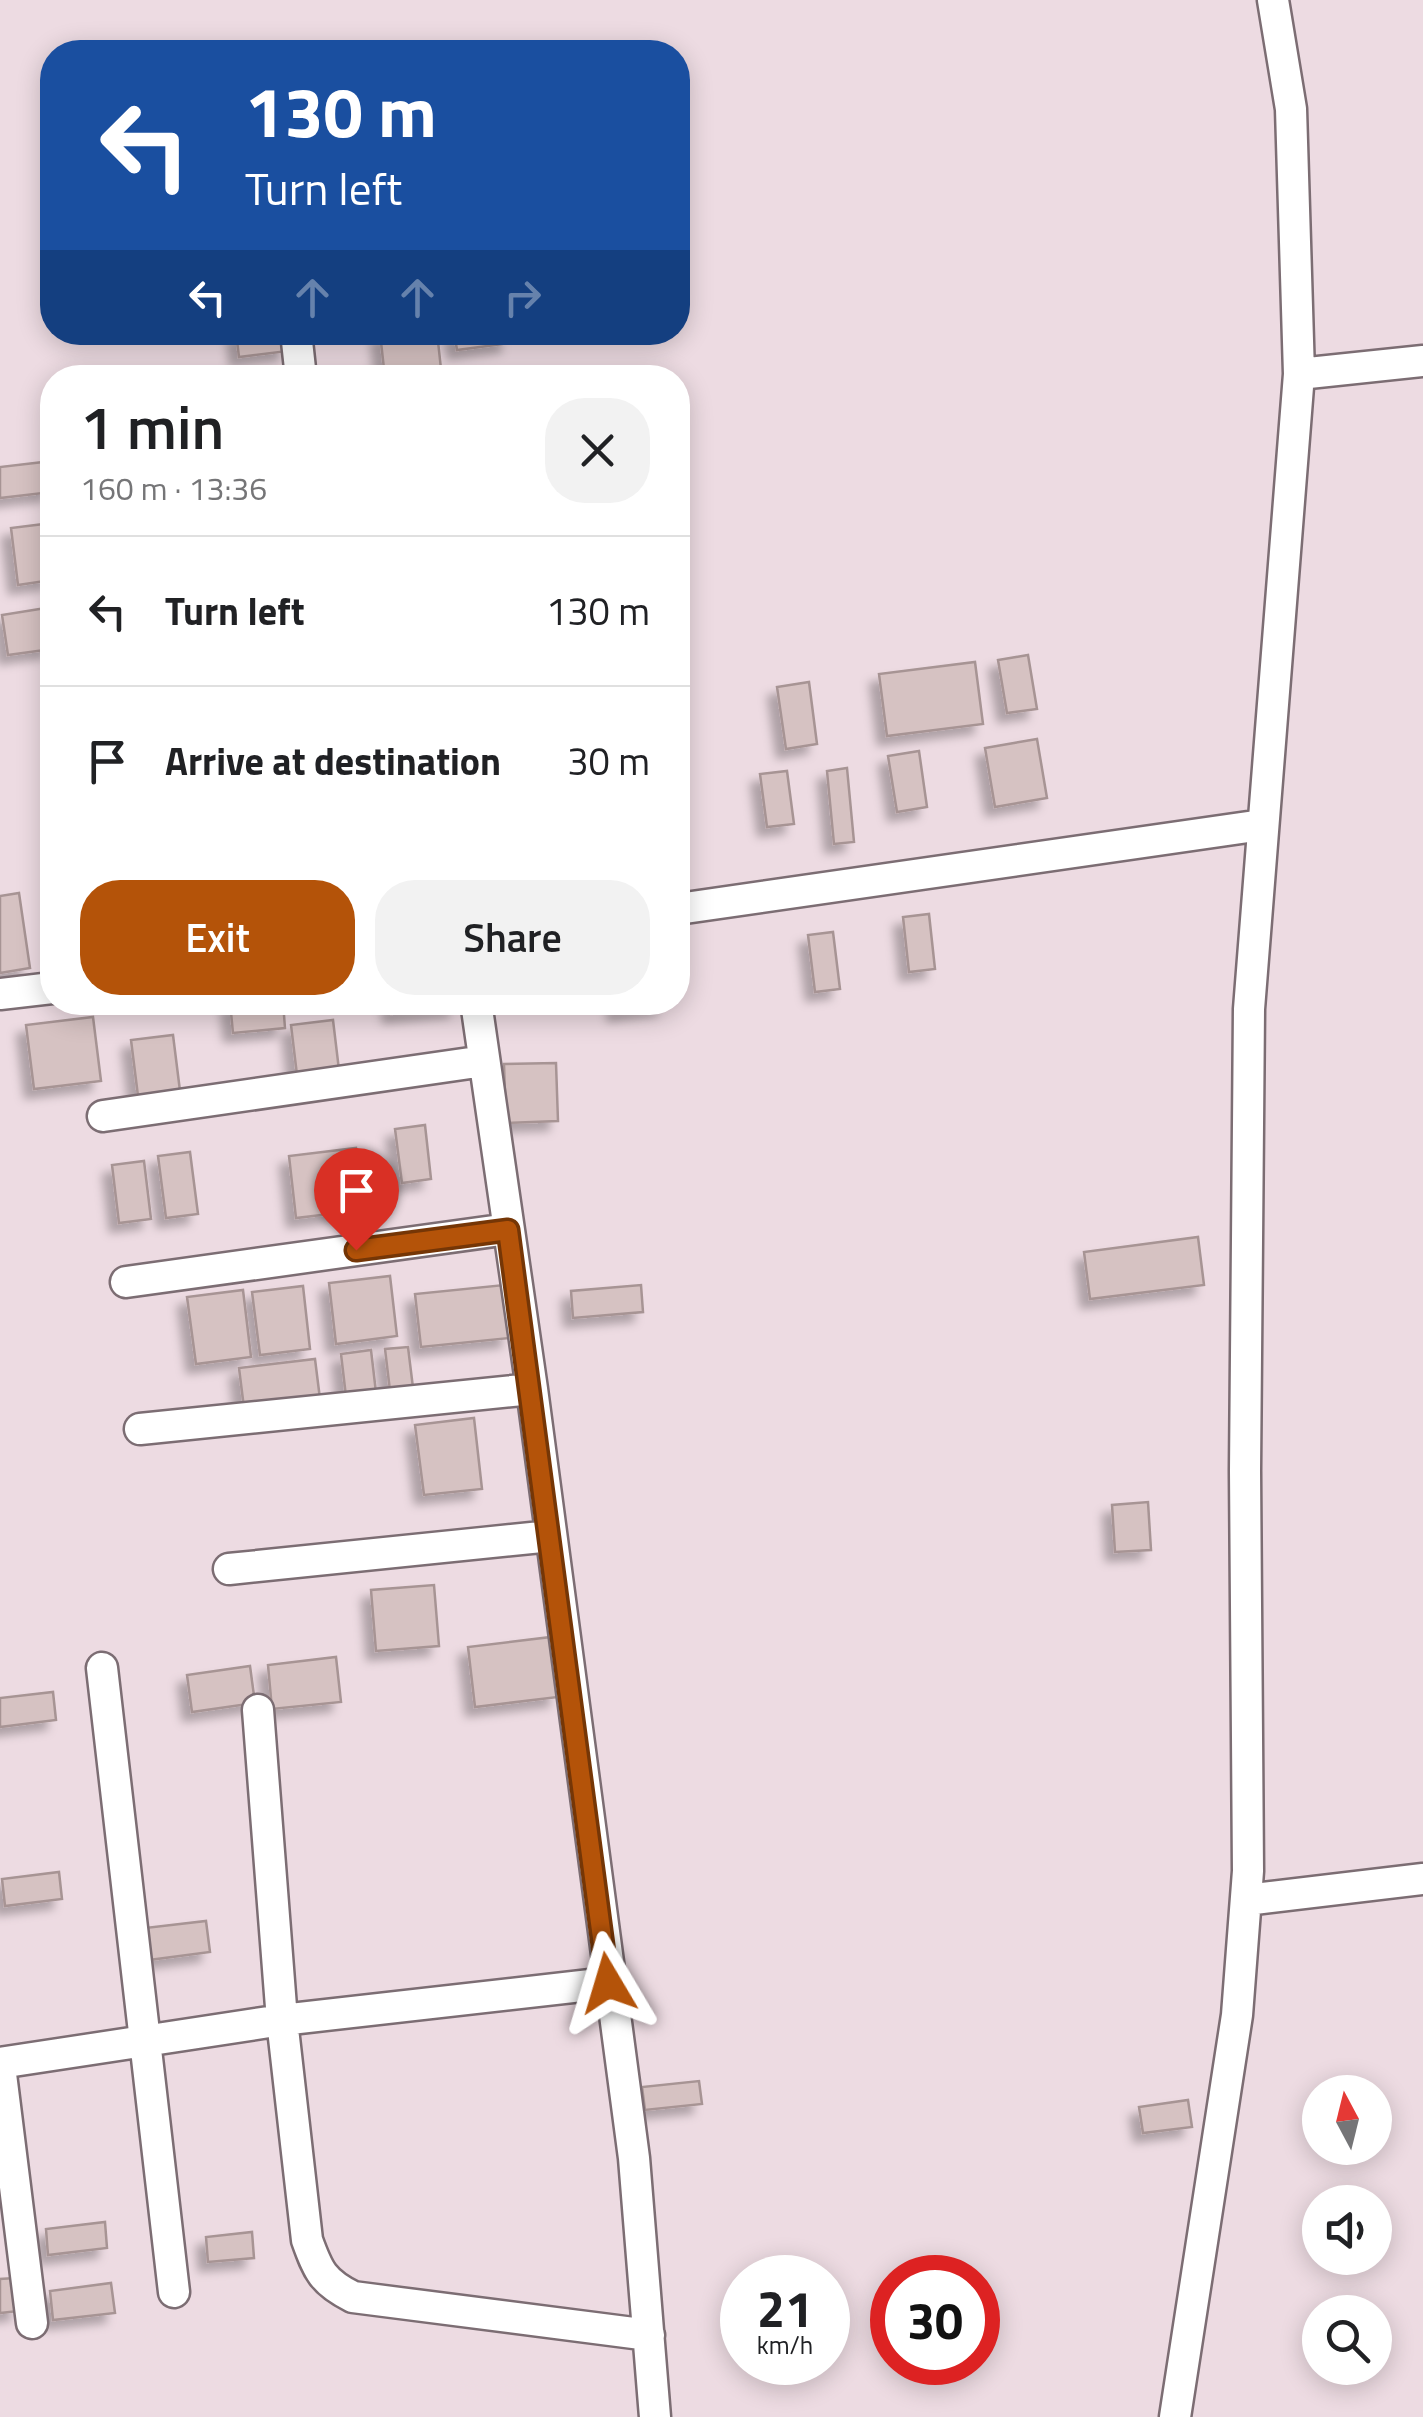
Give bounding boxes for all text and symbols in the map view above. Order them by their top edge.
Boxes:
text: 130 m [245,58,437,164]
icon: left [80,80,210,210]
text: Turn left [245,154,402,222]
icon: left [180,270,235,325]
icon: ahead [285,270,340,325]
icon: ahead [390,270,445,325]
icon: right [495,270,550,325]
text: 1 min [80,381,224,472]
button: close [545,398,650,503]
text: 160 m · 13:36 [80,464,267,512]
text: Turn left [165,582,305,640]
text: 130 m [546,582,650,640]
icon: left [80,584,135,639]
text: Arrive at destination [165,732,501,790]
text: 30 m [567,732,650,790]
icon: arrive [80,734,135,789]
button: Exit [80,880,355,995]
button: Share [375,880,650,995]
pin [314,1148,399,1251]
icon: arrive [329,1163,384,1218]
position arrow [556,1931,660,2035]
north arrow [1302,2075,1392,2165]
map controls [1302,2075,1392,2385]
button: sound [1302,2185,1392,2275]
speed limit sign: 30 [870,2255,1000,2385]
text: 21 [757,2270,813,2346]
button: search [1302,2295,1392,2385]
text: km/h [757,2326,813,2364]

